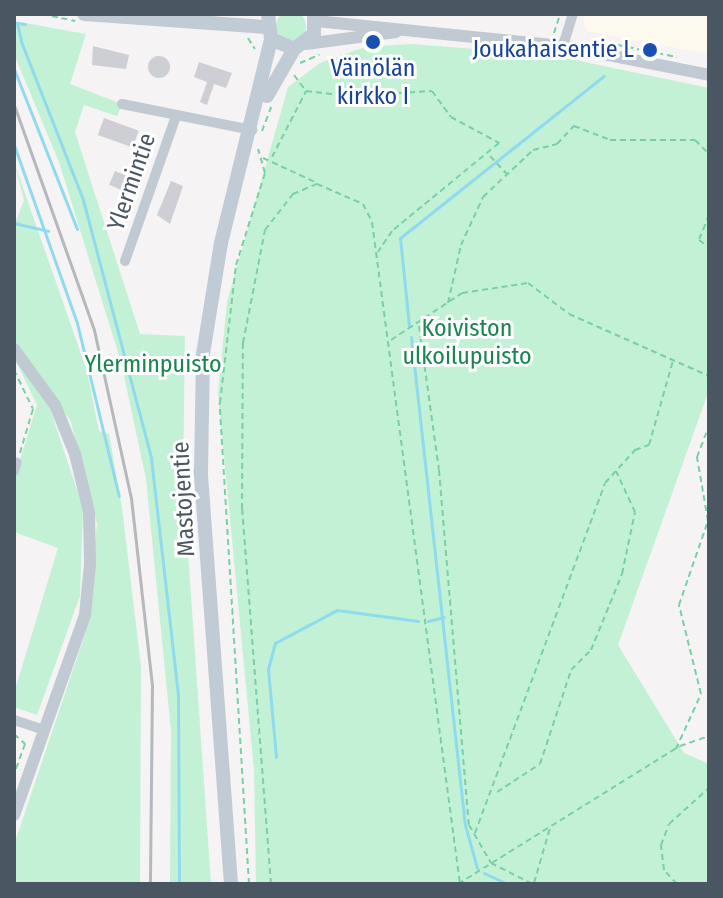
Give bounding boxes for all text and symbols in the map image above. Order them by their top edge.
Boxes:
marker: Väinölän kirkko I [364,33,382,51]
place label: Joukahaisentie L [472,36,634,64]
marker: Joukahaisentie L [641,41,659,59]
place label: Väinölän kirkko I [331,55,415,111]
street label: Ylermintie [102,129,162,235]
park label: Koiviston ulkoilupuisto [402,315,532,371]
park label: Ylerminpuisto [84,351,222,379]
street label: Mastojentie [167,441,201,557]

